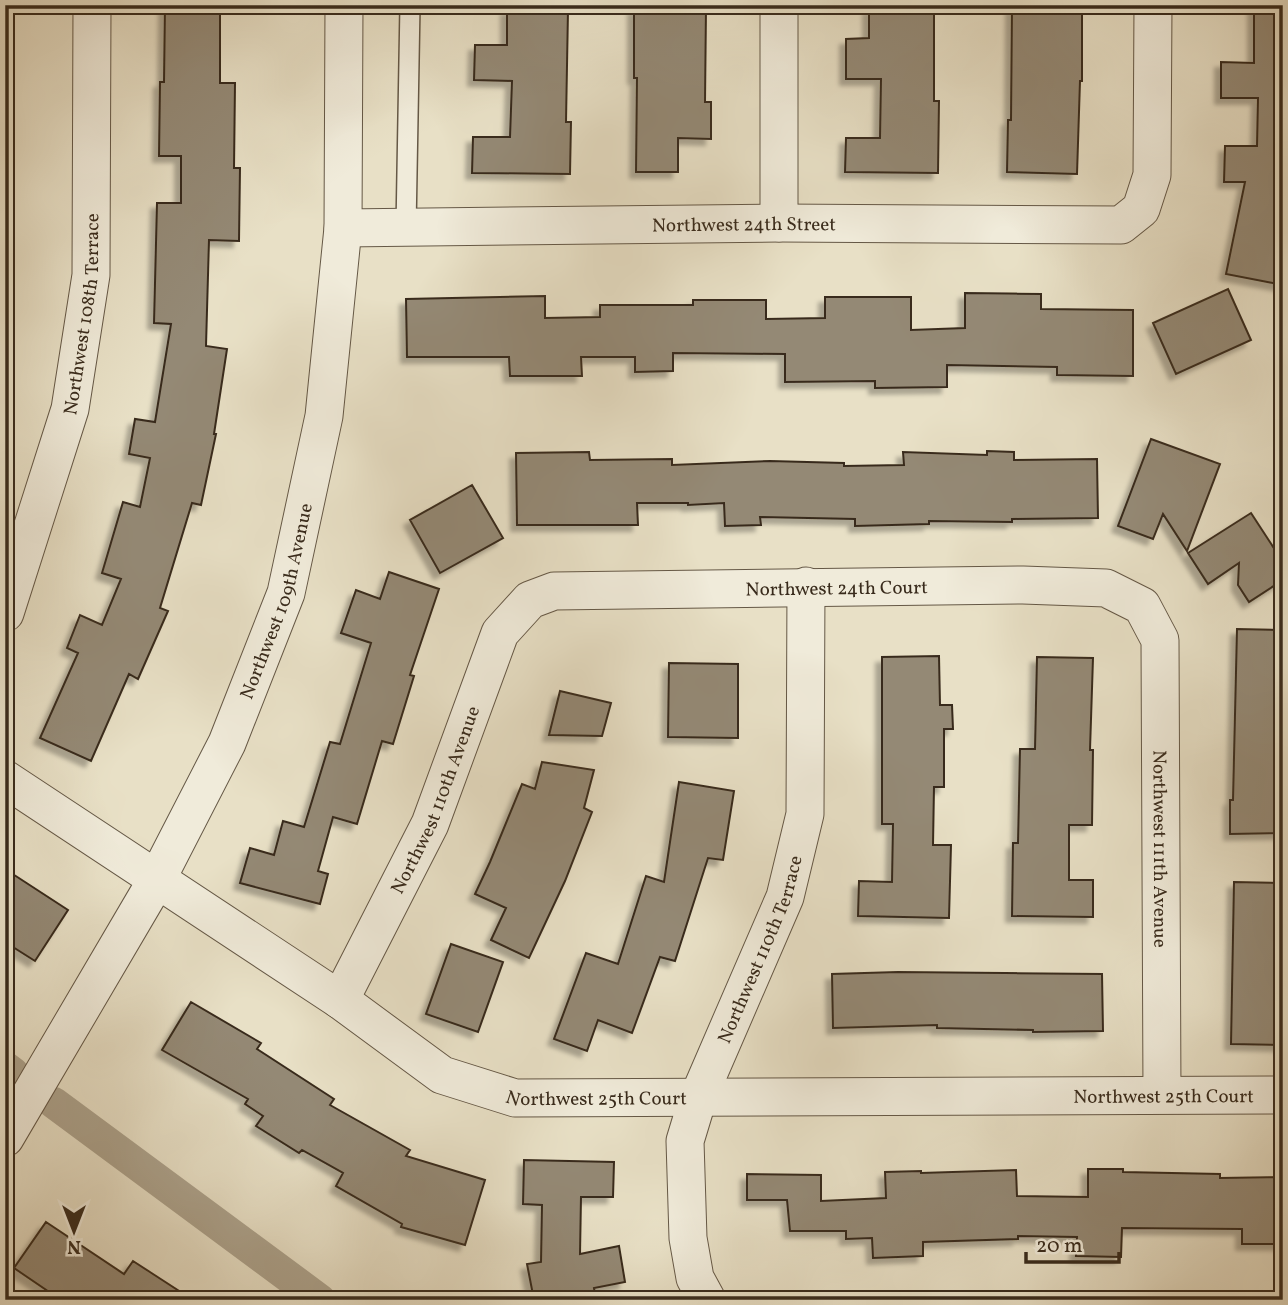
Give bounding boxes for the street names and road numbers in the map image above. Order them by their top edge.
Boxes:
street label: Northwest 24th Street [652,212,836,239]
street label: Northwest 108th Terrace [58,213,106,417]
street label: Northwest 109th Avenue [235,501,320,703]
street label: Northwest 24th Court [745,575,928,604]
street label: Northwest 110th Avenue [385,703,487,899]
street label: Northwest 111th Avenue [1145,750,1172,948]
street label: Northwest 110th Terrace [712,853,810,1048]
street label: Northwest 25th Court [1073,1084,1254,1111]
street label: Northwest 25th Court [502,1085,687,1114]

